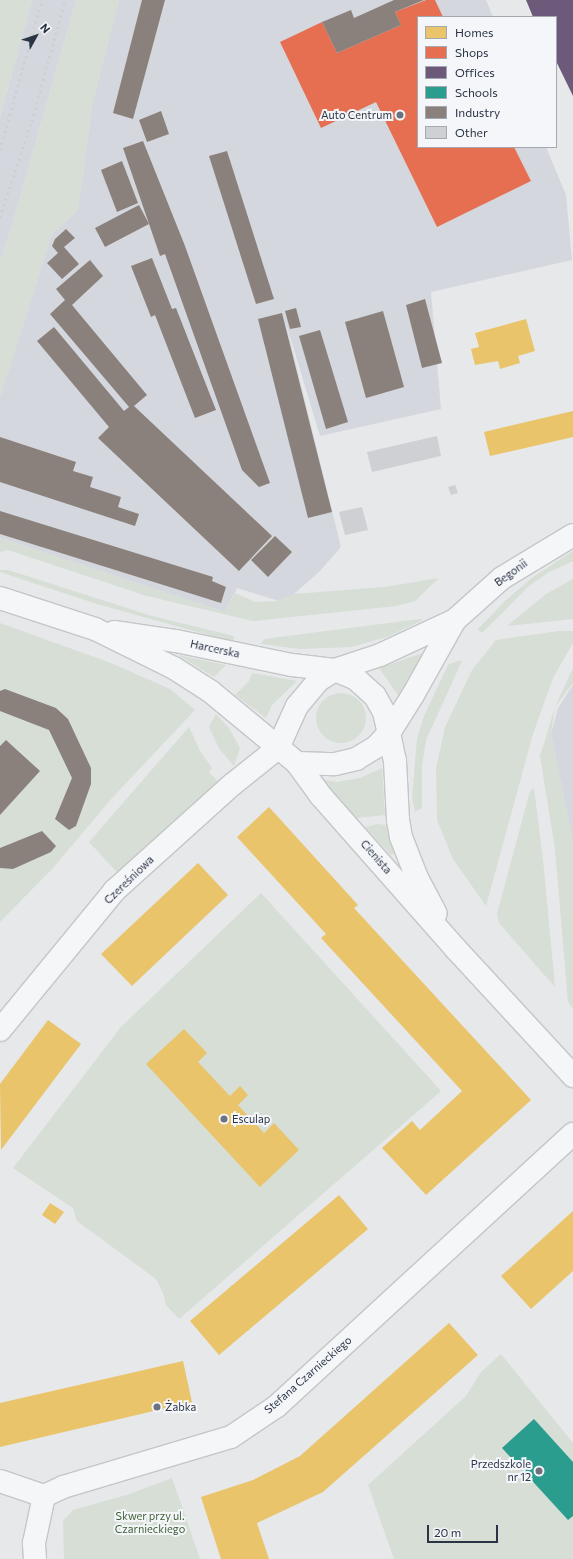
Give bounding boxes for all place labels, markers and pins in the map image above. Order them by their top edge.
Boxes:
place label: Auto Centrum [321,108,392,122]
marker: Auto Centrum [395,110,405,120]
place label: Esculap [232,1112,270,1126]
marker: Esculap [219,1114,229,1124]
place label: Żabka [165,1400,196,1414]
marker: Żabka [152,1402,162,1412]
place label: Przedszkole nr 12 [471,1458,531,1484]
marker: Przedszkole nr 12 [534,1466,544,1476]

